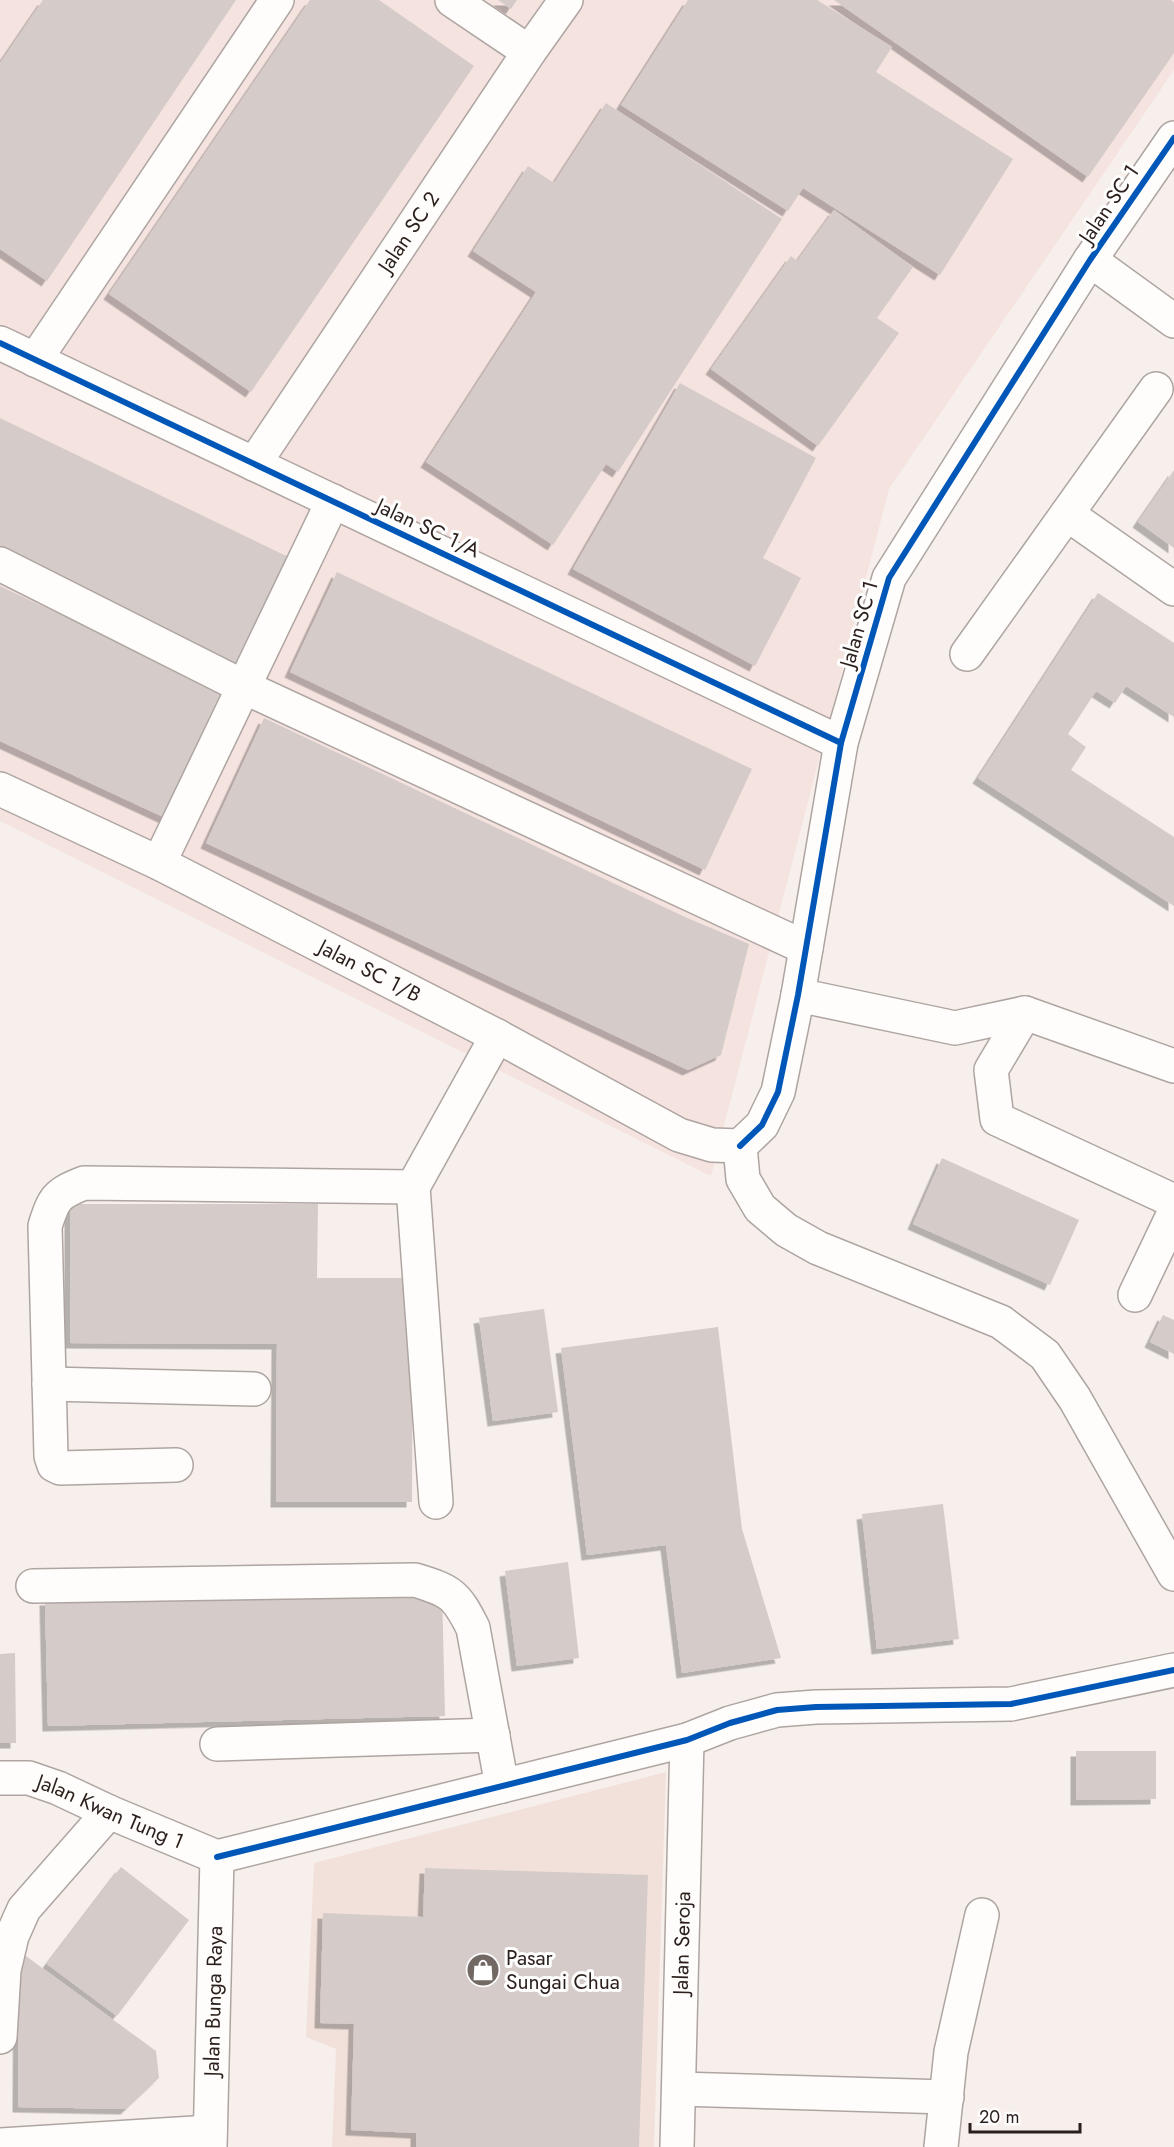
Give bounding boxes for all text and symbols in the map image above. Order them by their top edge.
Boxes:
street label: Jalan SC 1 [1070,159,1146,252]
street label: Jalan SC 2 [369,186,447,281]
street label: Jalan SC 1/A [368,490,485,565]
street label: Jalan SC 1 [831,577,886,674]
street label: Jalan SC 1/B [310,931,426,1010]
street label: Jalan Kwan Tung 1 [30,1766,189,1857]
street label: Jalan Seroja [666,1891,698,1998]
street label: Jalan Bunga Raya [197,1925,230,2080]
place label: Pasar Sungai Chua [506,1943,620,1997]
shop icon: Pasar Sungai Chua [465,1952,501,1988]
scale bar [970,2096,1080,2134]
text: 20 m [979,2104,1019,2130]

